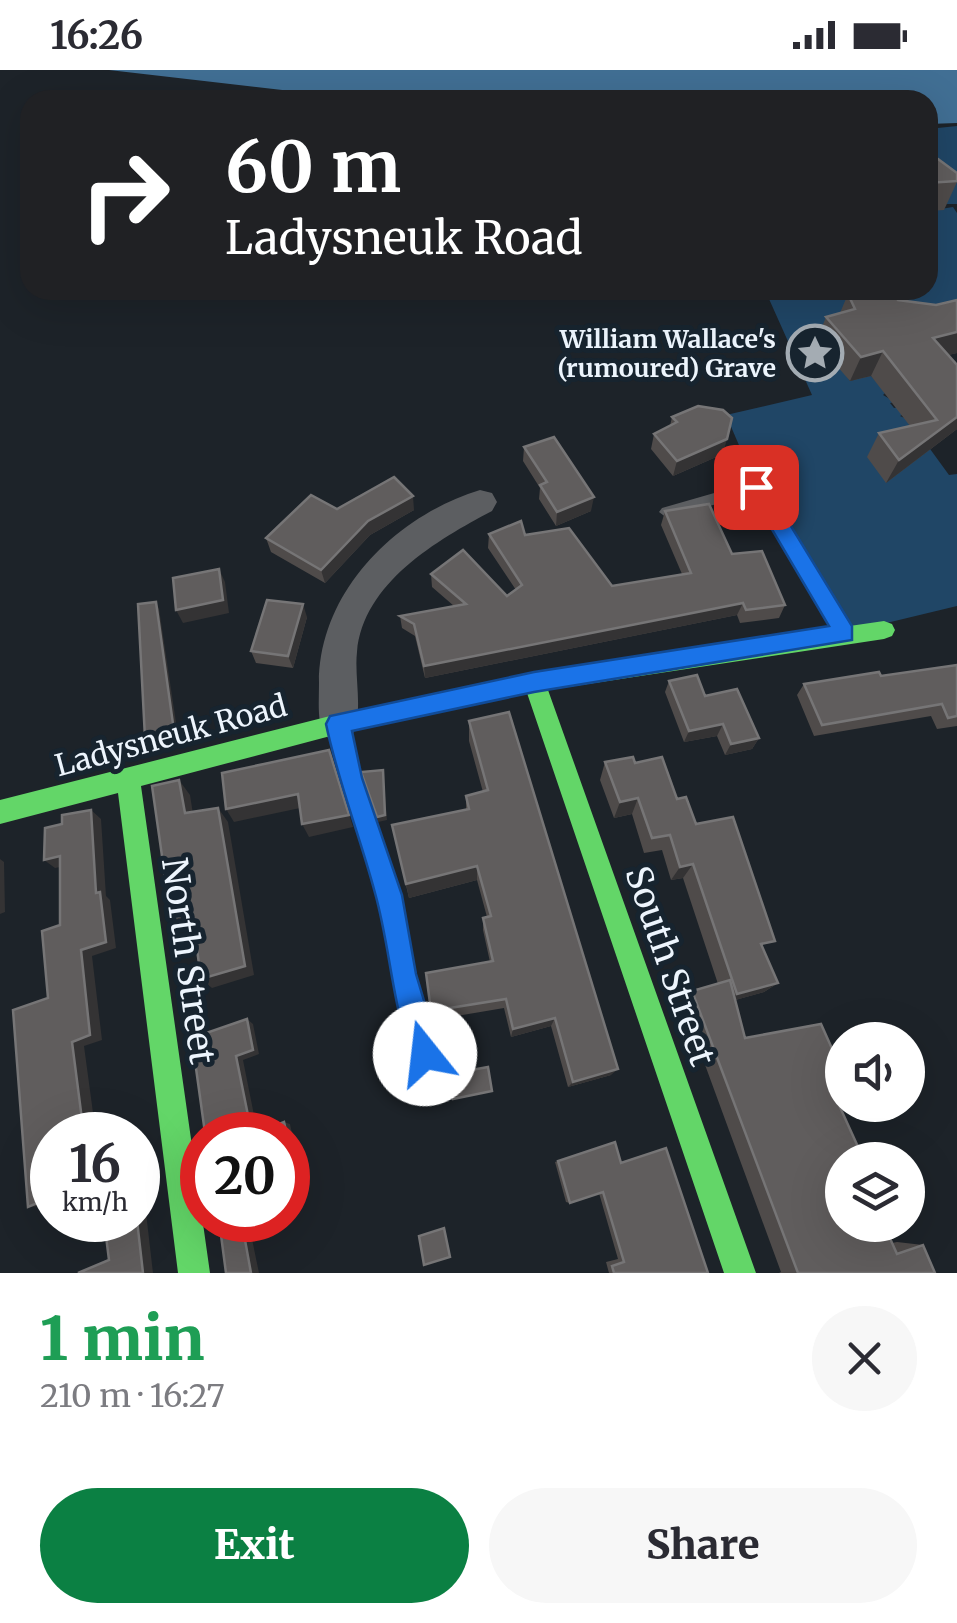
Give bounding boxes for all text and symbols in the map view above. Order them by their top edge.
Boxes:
text: 16:26 [50,12,143,59]
text: 60 m [225,123,401,211]
icon: right [60,130,190,260]
text: Ladysneuk Road [225,210,583,266]
place label: William Wallace's (rumoured) Grave [558,323,776,384]
place icon: William Wallace's (rumoured) Grave [785,323,845,383]
pin [714,445,799,530]
icon: arrive [729,460,784,515]
street label: Ladysneuk Road [51,686,291,784]
street label: North Street [152,855,224,1067]
street label: South Street [615,860,725,1072]
position arrow [373,1002,477,1106]
map controls [825,1022,925,1242]
button: sound [825,1022,925,1122]
speed limit sign: 20 [180,1112,310,1242]
text: 16 [69,1133,121,1196]
button: layers [825,1142,925,1242]
text: km/h [62,1186,128,1218]
text: 1 min [40,1301,204,1376]
button: close [812,1306,917,1411]
text: 210 m · 16:27 [40,1376,225,1416]
button: Exit [40,1488,469,1603]
button: Share [489,1488,917,1603]

